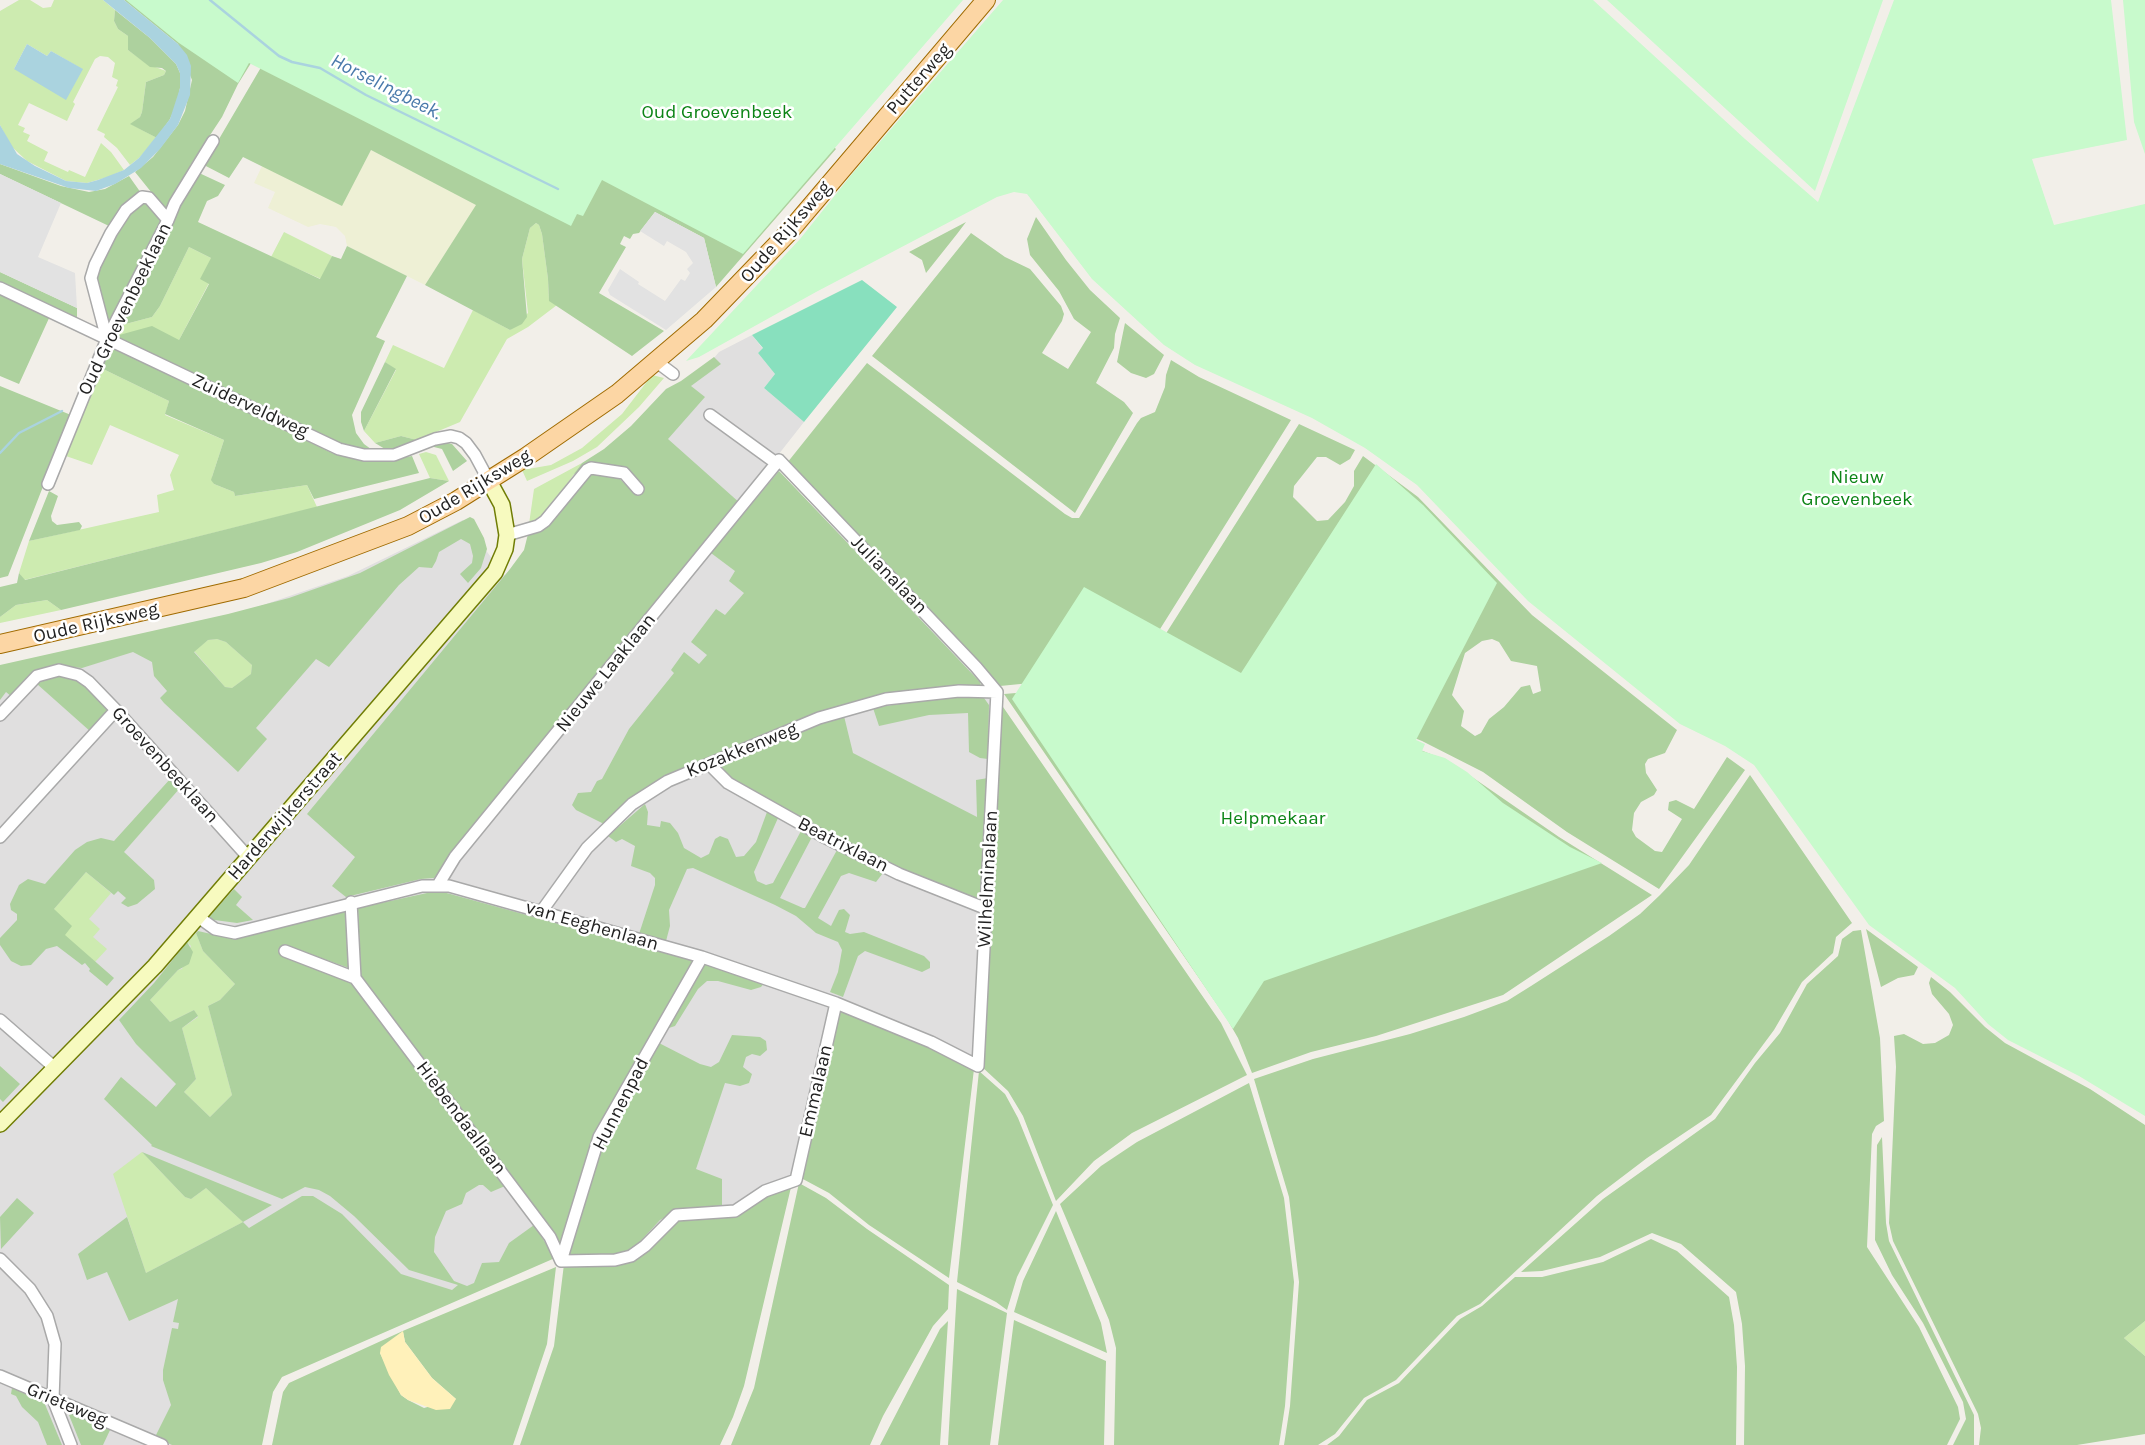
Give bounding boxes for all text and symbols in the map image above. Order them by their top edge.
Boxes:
street label: Putterweg [882,39,956,119]
water label: Horselingbeek. [327,49,445,125]
park label: Oud Groevenbeek [641,102,793,124]
street label: Oude Rijksweg [736,176,836,288]
street label: Oud Groevenbeeklaan [73,219,177,399]
street label: Zuiderveldweg [188,369,312,443]
street label: Oude Rijksweg [414,444,536,530]
park label: Nieuw Groevenbeek [1801,467,1913,511]
street label: Julianalaan [846,531,932,619]
street label: Oude Rijksweg [31,598,161,648]
street label: Nieuwe Laaklaan [551,609,661,737]
street label: Groevenbeeklaan [107,702,223,828]
street label: Kozakkenweg [683,717,801,783]
street label: Harderwijkerstraat [223,747,347,885]
park label: Helpmekaar [1221,808,1325,830]
street label: Wilhelminalaan [973,810,1003,948]
street label: Beatrixlaan [794,812,892,878]
street label: van Eeghenlaan [523,896,661,956]
street label: Emmalaan [794,1042,838,1140]
street label: Hunnenpad [588,1054,654,1154]
street label: Hiebendaallaan [411,1057,511,1179]
street label: Grieteweg [23,1378,111,1432]

